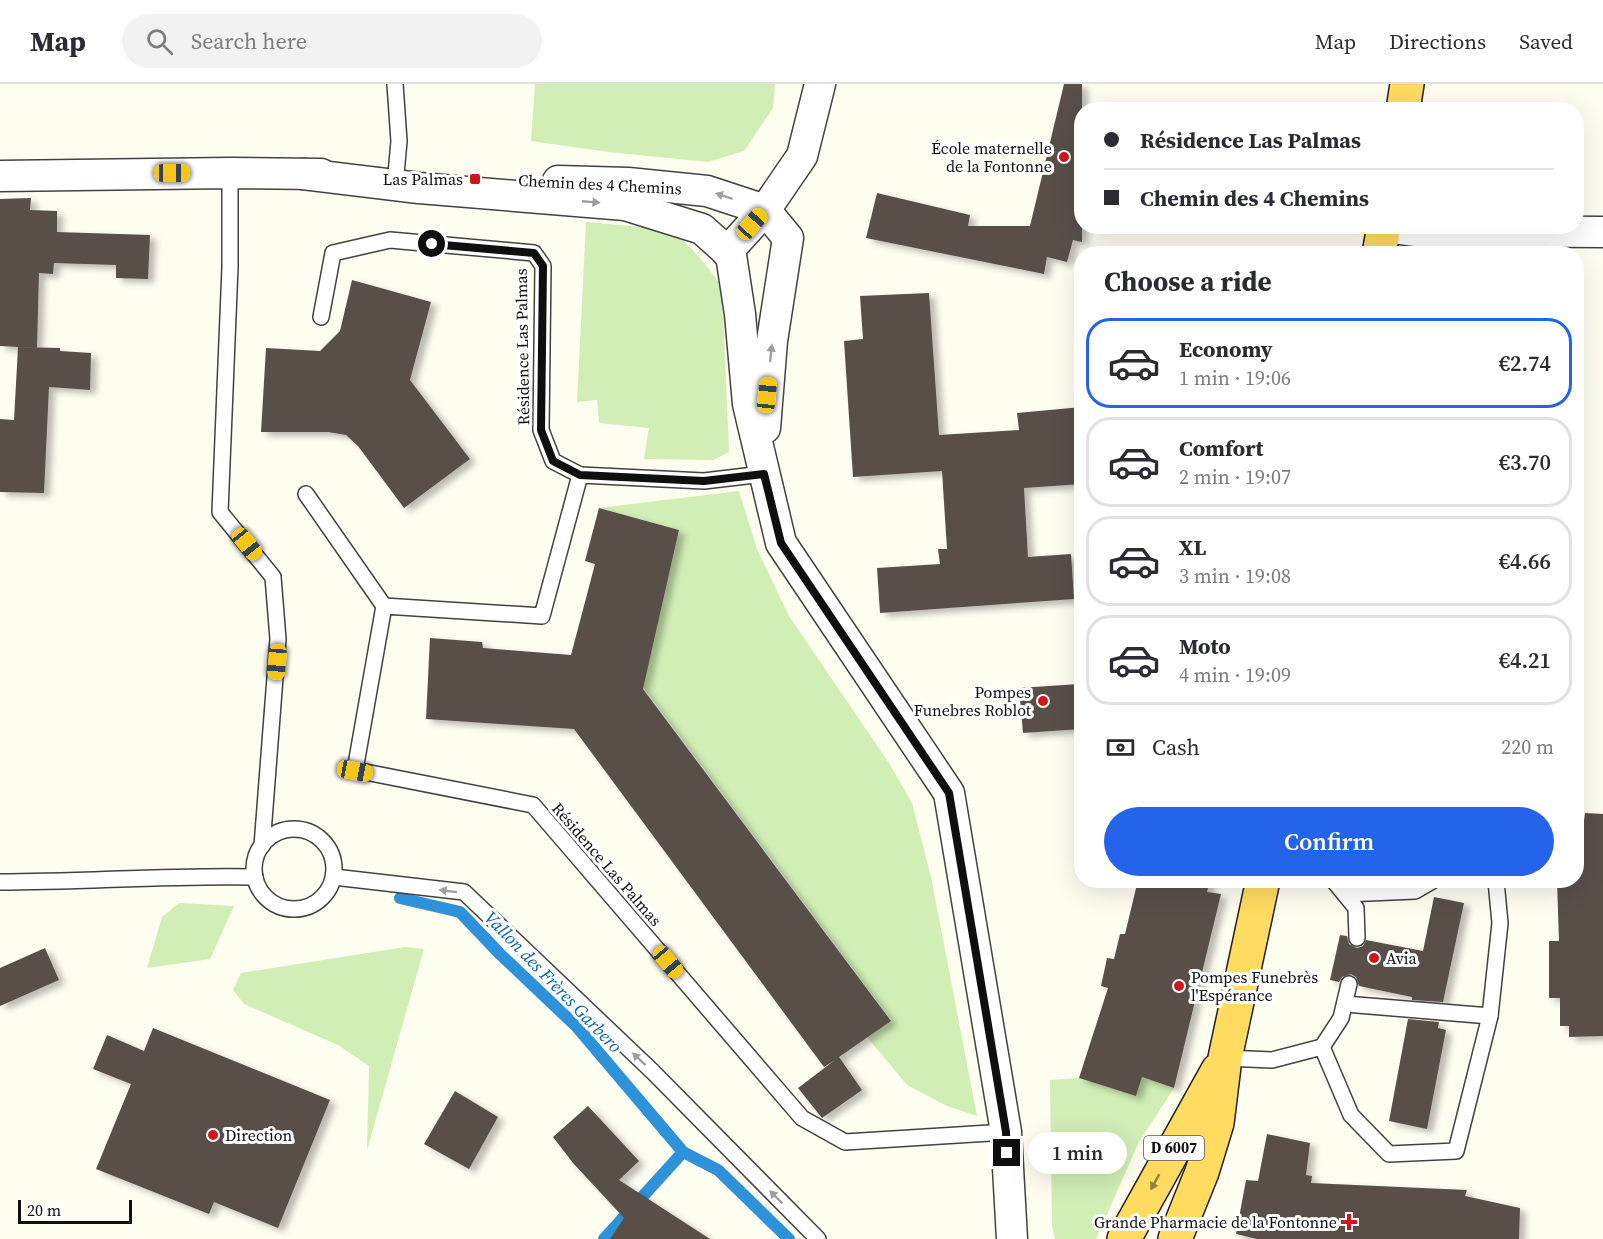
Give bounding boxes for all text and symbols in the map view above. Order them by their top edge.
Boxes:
search box [122,14,542,68]
text: Map [30,22,86,60]
icon: search [143,25,176,58]
text: Search here [191,26,307,56]
text: Map [1315,27,1356,56]
text: Directions [1389,27,1486,56]
text: Saved [1519,27,1573,56]
text: Résidence Las Palmas [1140,125,1361,155]
place label: École maternelle de la Fontonne [931,137,1052,177]
marker: École maternelle de la Fontonne [1057,150,1071,164]
car [154,164,190,182]
place label: Las Palmas [383,168,463,190]
street label: Chemin des 4 Chemins [518,169,682,199]
marker: Las Palmas [468,172,482,186]
text: Chemin des 4 Chemins [1140,183,1369,213]
one-way arrow [715,191,733,201]
one-way arrow [581,197,600,207]
car [733,205,771,243]
route start [418,230,445,257]
text: Choose a ride [1104,263,1272,300]
street label: Résidence Las Palmas [510,268,534,426]
text: Economy [1179,334,1273,364]
icon: car [1107,336,1161,390]
one-way arrow [766,343,776,362]
text: €2.74 [1499,348,1551,378]
text: 1 min · 19:06 [1179,364,1291,392]
car [756,376,778,414]
text: Comfort [1179,433,1263,463]
icon: car [1107,435,1161,489]
text: €3.70 [1499,447,1551,477]
text: 2 min · 19:07 [1179,463,1291,491]
car [229,524,265,564]
text: XL [1179,532,1206,562]
icon: car [1107,534,1161,588]
text: €4.66 [1499,546,1551,576]
text: 3 min · 19:08 [1179,562,1291,590]
text: Moto [1179,631,1231,661]
icon: car [1107,633,1161,687]
car [266,643,288,681]
text: €4.21 [1499,645,1551,675]
text: 4 min · 19:09 [1179,661,1291,689]
place label: Pompes Funebres Roblot [914,681,1032,721]
marker: Pompes Funebres Roblot [1036,694,1050,708]
icon: cash [1104,731,1137,764]
text: Cash [1152,732,1200,762]
text: 220 m [1501,733,1554,761]
car [336,759,374,783]
street label: Résidence Las Palmas [547,798,667,930]
button: Confirm [1104,807,1554,876]
one-way arrow [438,886,457,895]
water label: Vallon des Frères Garbero [479,905,628,1058]
car [650,942,686,982]
place label: Avia [1386,947,1418,969]
marker: Avia [1367,951,1381,965]
place label: Pompes Funebrès l'Espérance [1191,966,1318,1006]
marker: Pompes Funebrès l'Espérance [1172,979,1186,993]
one-way arrow [633,1052,647,1066]
place label: Direction [225,1124,292,1146]
marker: Direction [206,1128,220,1142]
callout: 1 min [1028,1132,1127,1174]
road number: D 6007 [1144,1136,1204,1160]
route end [993,1139,1020,1166]
text: 1 min [1052,1139,1103,1167]
one-way arrow [1150,1174,1160,1191]
one-way arrow [770,1191,784,1205]
scale bar [18,1197,132,1224]
text: 20 m [27,1199,61,1221]
place label: Grande Pharmacie de la Fontonne [1094,1211,1337,1233]
marker: Grande Pharmacie de la Fontonne [1342,1215,1356,1229]

